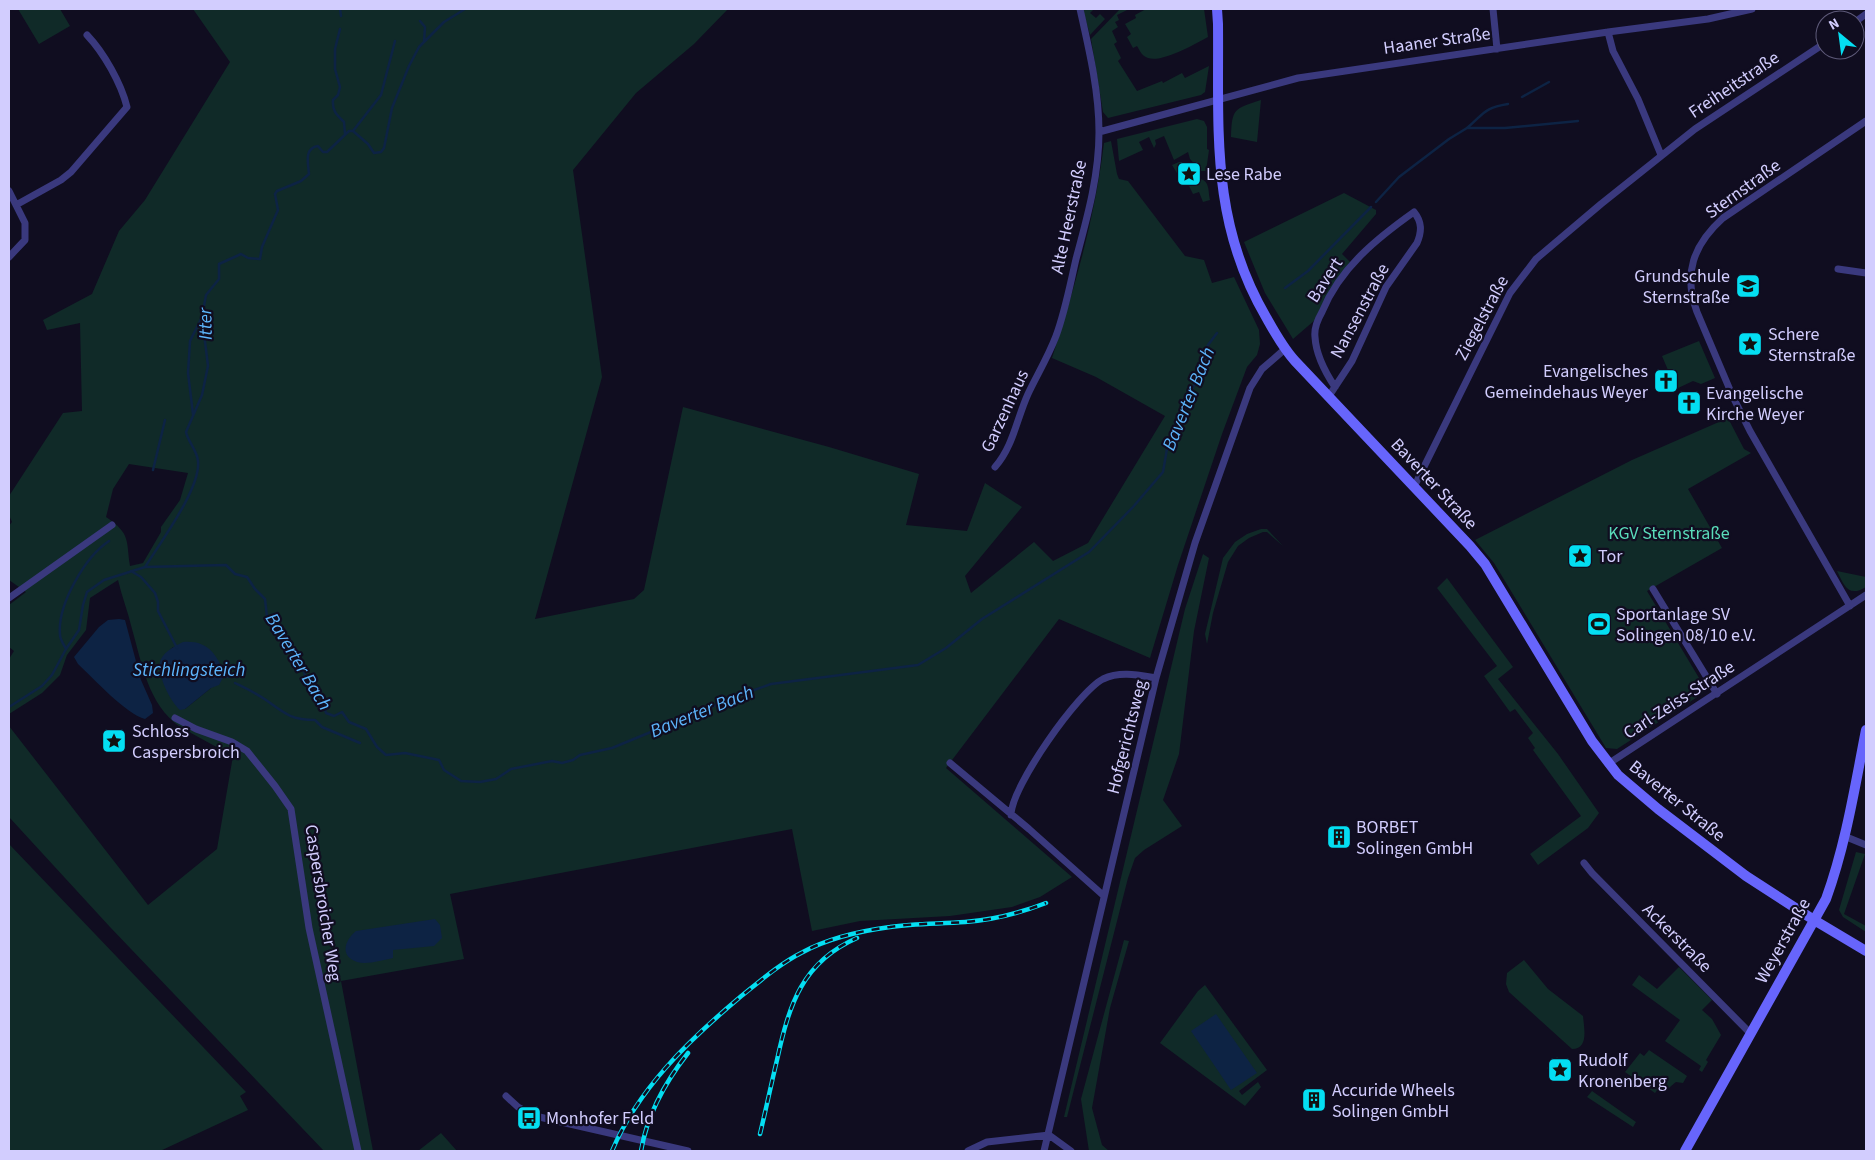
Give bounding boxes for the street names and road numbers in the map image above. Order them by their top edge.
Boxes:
street label: Haaner Straße [1382,21,1492,61]
street label: Freiheitstraße [1684,45,1784,125]
street label: Sternstraße [1700,153,1786,225]
street label: Alte Heerstraße [1045,158,1093,276]
street label: Bavert [1301,253,1349,307]
street label: Nansenstraße [1324,259,1396,363]
street label: Ziegelstraße [1449,271,1515,365]
street label: Garzenhaus [975,365,1035,457]
street label: Baverter Straße [1385,433,1483,535]
street label: Carl-Zeiss-Straße [1618,655,1740,745]
street label: Hofgerichtsweg [1101,677,1153,797]
street label: Baverter Straße [1624,754,1730,848]
street label: Caspersbroicher Weg [298,823,348,983]
street label: Weyerstraße [1749,894,1817,988]
street label: Ackerstraße [1637,898,1717,978]

